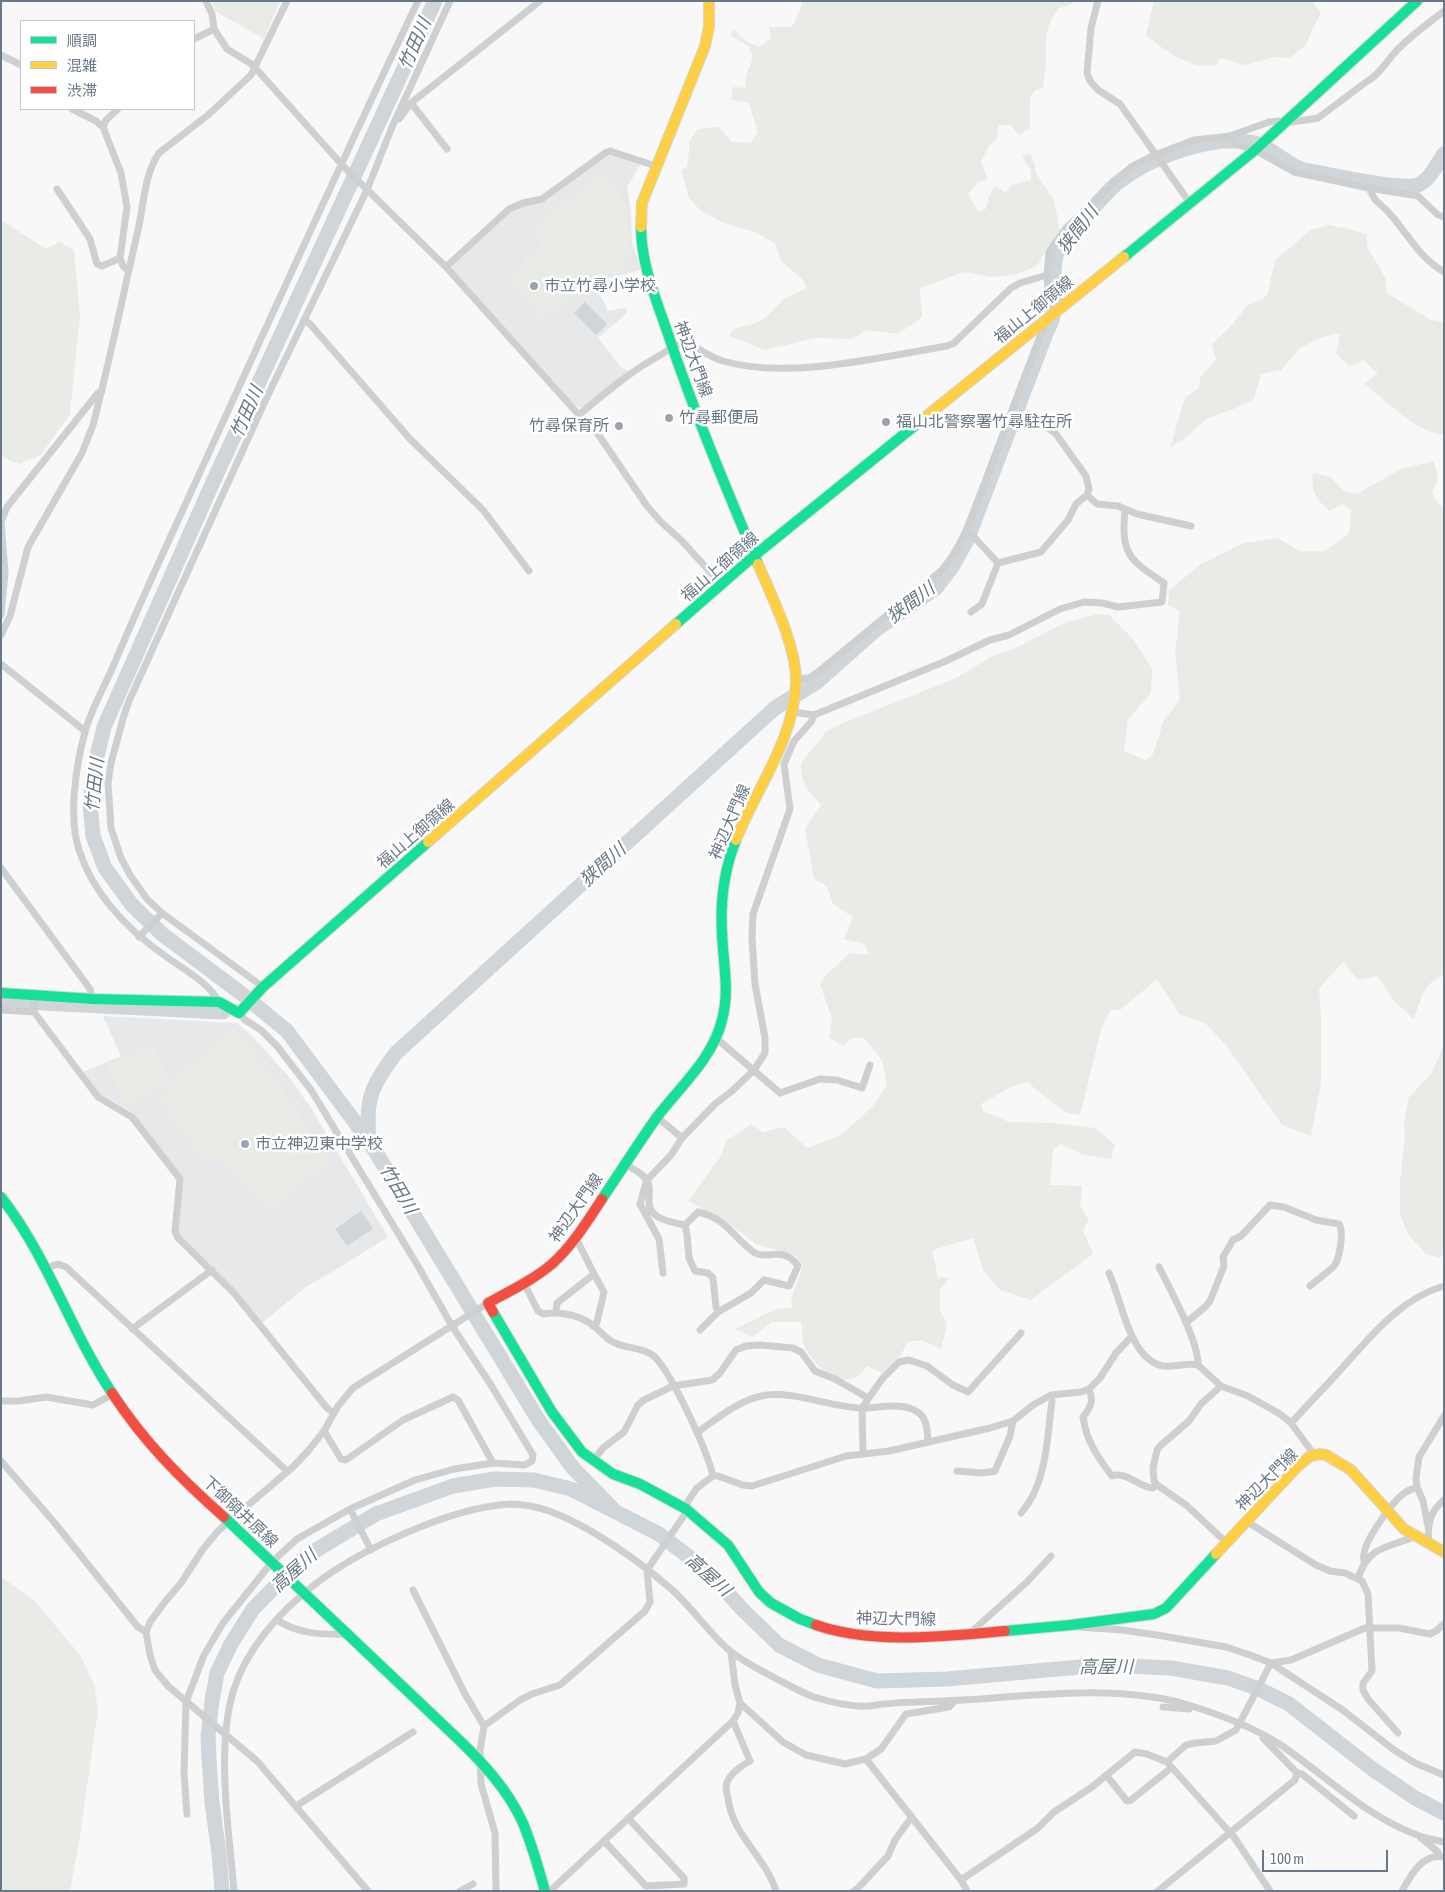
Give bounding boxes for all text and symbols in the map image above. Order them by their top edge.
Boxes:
water label: 竹田川 [394,15,436,73]
legend [20,20,195,110]
text: 順調 [67,32,97,49]
text: 混雑 [67,57,97,74]
text: 渋滞 [67,82,97,99]
water label: 狭間川 [1053,202,1103,258]
street label: 福山上御領線 [991,272,1077,348]
place label: 市立竹尋小学校 [544,276,656,296]
marker: 市立竹尋小学校 [528,280,540,292]
street label: 神辺大門線 [670,318,716,400]
water label: 竹田川 [226,383,268,441]
place label: 竹尋郵便局 [679,408,759,428]
marker: 竹尋郵便局 [663,412,675,424]
place label: 福山北警察署竹尋駐在所 [896,412,1072,432]
place label: 竹尋保育所 [529,416,609,436]
marker: 福山北警察署竹尋駐在所 [880,416,892,428]
marker: 竹尋保育所 [613,420,625,432]
street label: 福山上御領線 [677,528,763,606]
water label: 狭間川 [883,578,939,628]
water label: 竹田川 [81,757,109,813]
street label: 神辺大門線 [706,781,754,863]
street label: 福山上御領線 [373,795,459,873]
water label: 狭間川 [576,839,630,891]
place label: 市立神辺東中学校 [255,1134,383,1154]
marker: 市立神辺東中学校 [239,1138,251,1150]
water label: 竹田川 [375,1160,421,1218]
street label: 神辺大門線 [545,1170,607,1246]
street label: 神辺大門線 [1232,1445,1302,1515]
street label: 下御領井原線 [198,1472,282,1552]
water label: 高屋川 [267,1545,321,1597]
water label: 高屋川 [681,1549,735,1601]
street label: 神辺大門線 [856,1609,936,1629]
water label: 高屋川 [1079,1656,1133,1678]
scale bar [1265,1840,1391,1872]
text: 100 m [1270,1850,1304,1867]

